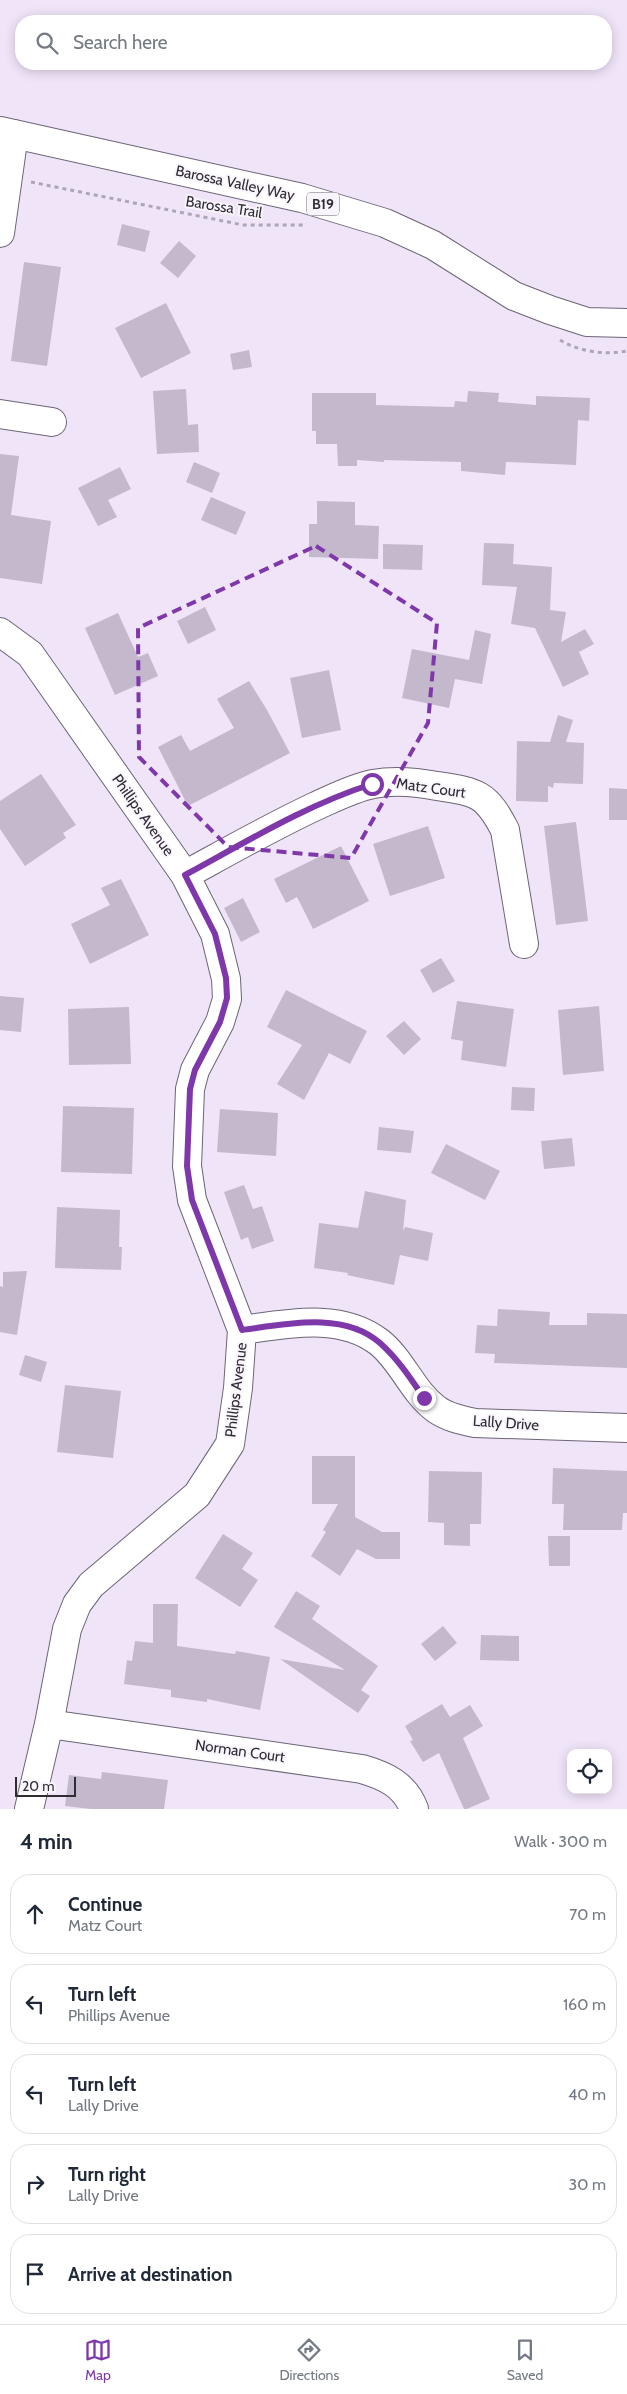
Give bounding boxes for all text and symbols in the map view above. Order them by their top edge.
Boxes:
search box [15,15,612,70]
icon: search [33,29,61,57]
text: Search here [73,31,167,54]
street label: Barossa Valley Way [174,162,297,205]
street label: Barossa Trail [184,192,264,222]
road number: B19 [307,192,339,215]
street label: Phillips Avenue [108,771,178,860]
route start [361,773,384,796]
street label: Matz Court [395,774,467,802]
street label: Phillips Avenue [221,1341,251,1439]
route end [413,1387,436,1410]
street label: Lally Drive [472,1412,540,1434]
street label: Norman Court [194,1736,286,1766]
map controls [567,1749,612,1794]
button: locate [567,1749,612,1794]
scale bar [15,1774,76,1797]
text: 20 m [22,1777,55,1795]
text: 4 min [20,1829,73,1854]
text: Walk · 300 m [514,1832,607,1851]
text: Continue [68,1893,142,1916]
icon: ahead [21,1900,49,1928]
text: 70 m [569,1905,606,1924]
text: Matz Court [68,1916,142,1935]
text: Turn left [68,1983,136,2006]
icon: left [21,1990,49,2018]
text: 160 m [563,1995,606,2014]
text: Phillips Avenue [68,2006,170,2025]
text: Turn left [68,2073,136,2096]
icon: left [21,2080,49,2108]
text: 40 m [568,2085,606,2104]
text: Lally Drive [68,2096,139,2115]
text: Turn right [68,2163,146,2186]
icon: right [21,2170,49,2198]
text: 30 m [569,2175,606,2194]
text: Lally Drive [68,2186,139,2205]
icon: arrive [21,2260,49,2288]
text: Arrive at destination [68,2263,232,2286]
tab: Map [84,2336,112,2384]
tab: Directions [279,2336,339,2384]
tab: Saved [507,2336,543,2384]

